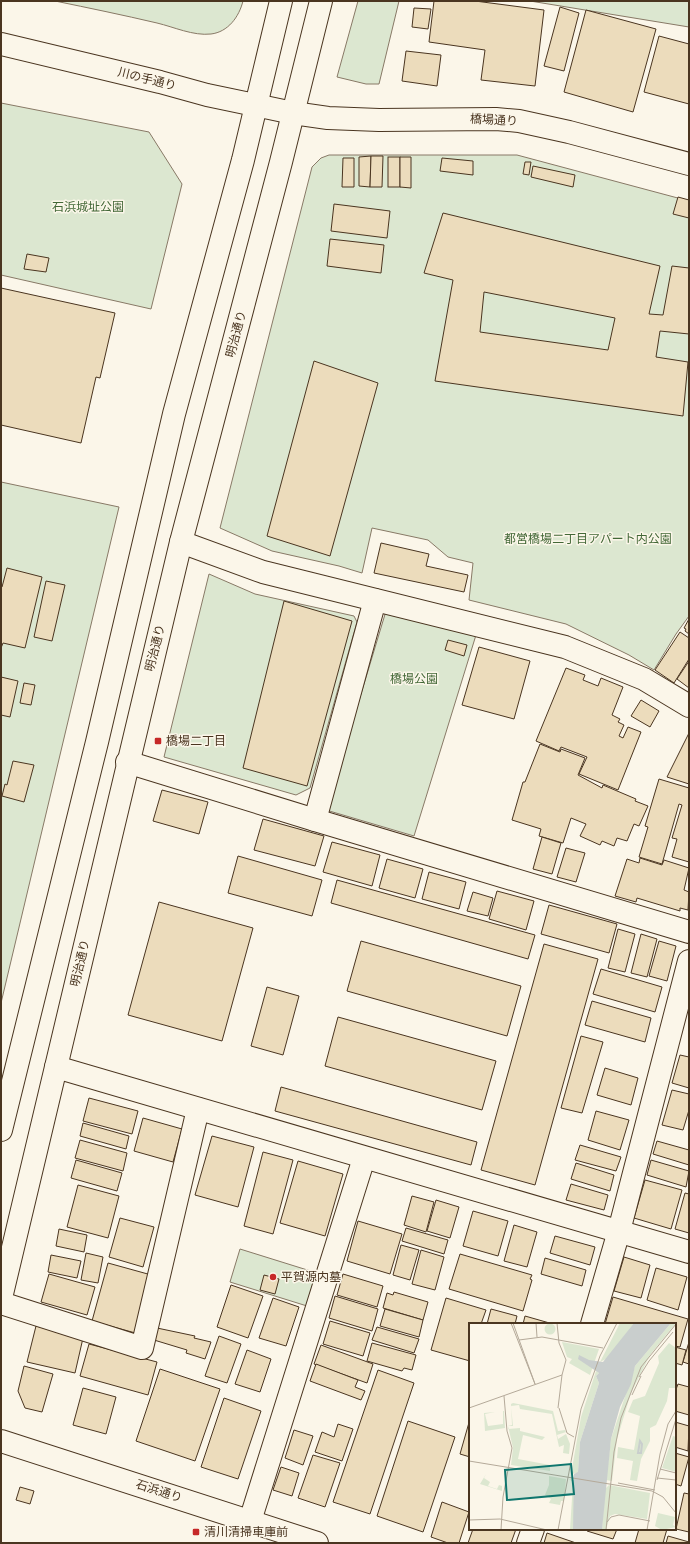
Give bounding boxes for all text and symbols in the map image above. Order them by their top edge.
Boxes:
street label: 川の手通り [116,64,178,94]
street label: 橋場通り [470,111,518,129]
park label: 石浜城址公園 [52,199,124,215]
street label: 明治通り [222,309,250,359]
park label: 都営橋場二丁目アパート内公園 [504,531,672,547]
street label: 明治通り [141,623,169,673]
park label: 橋場公園 [390,671,438,687]
place label: 橋場二丁目 [166,733,226,749]
marker: 橋場二丁目 [153,736,163,746]
street label: 明治通り [67,938,93,988]
place label: 平賀源内墓 [281,1269,341,1285]
marker: 平賀源内墓 [268,1272,278,1282]
inset map [469,1323,676,1530]
street label: 石浜通り [134,1476,184,1506]
place label: 清川清掃車庫前 [204,1524,288,1540]
marker: 清川清掃車庫前 [191,1527,201,1537]

